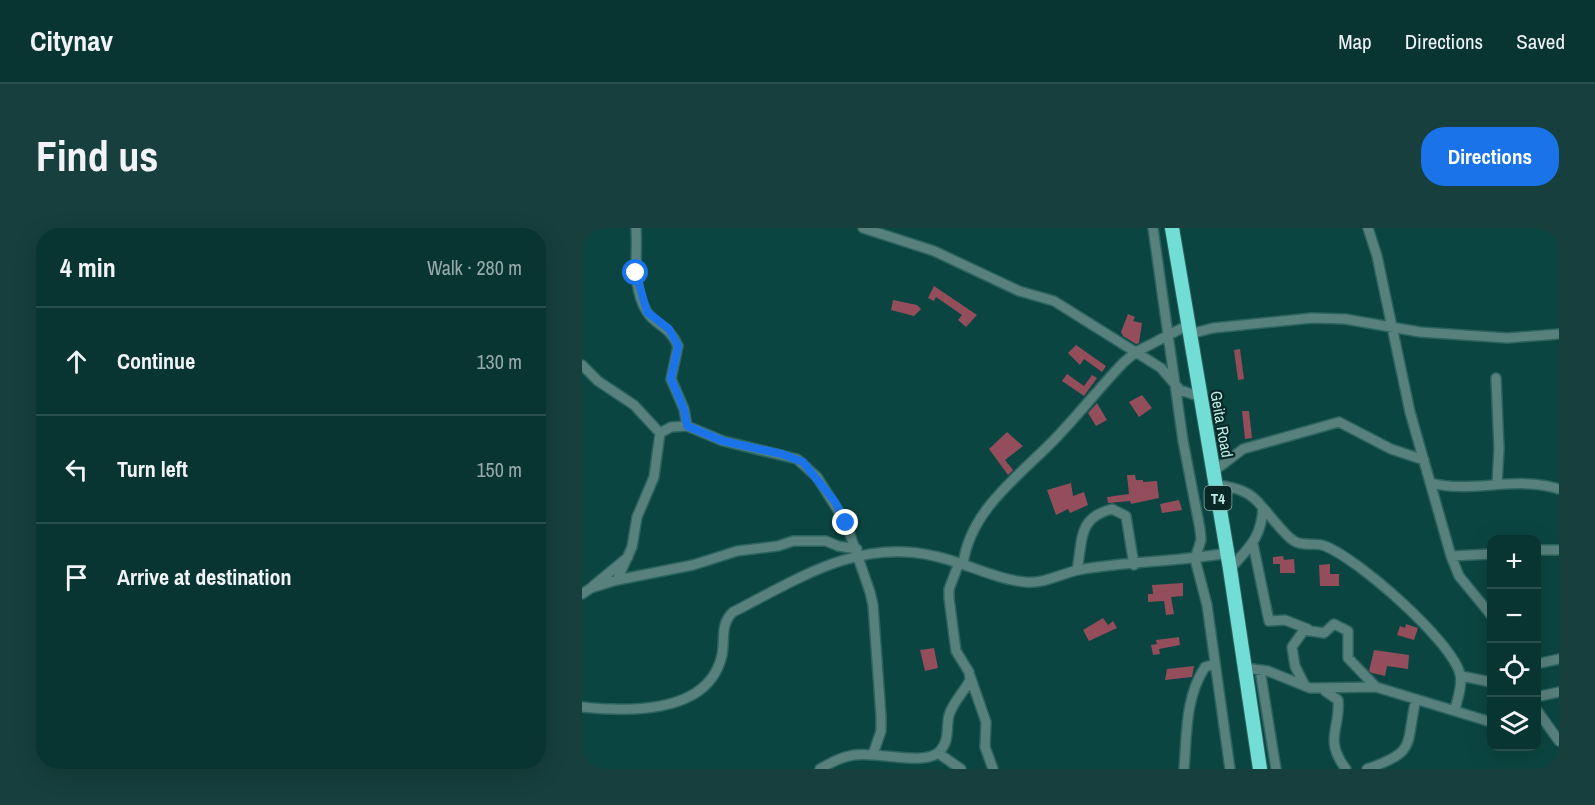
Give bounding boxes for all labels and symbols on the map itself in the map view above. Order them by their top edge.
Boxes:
route start [622,259,648,285]
street label: Geita Road [1205,389,1239,459]
road number: T4 [1204,486,1232,510]
route end [832,509,858,535]

